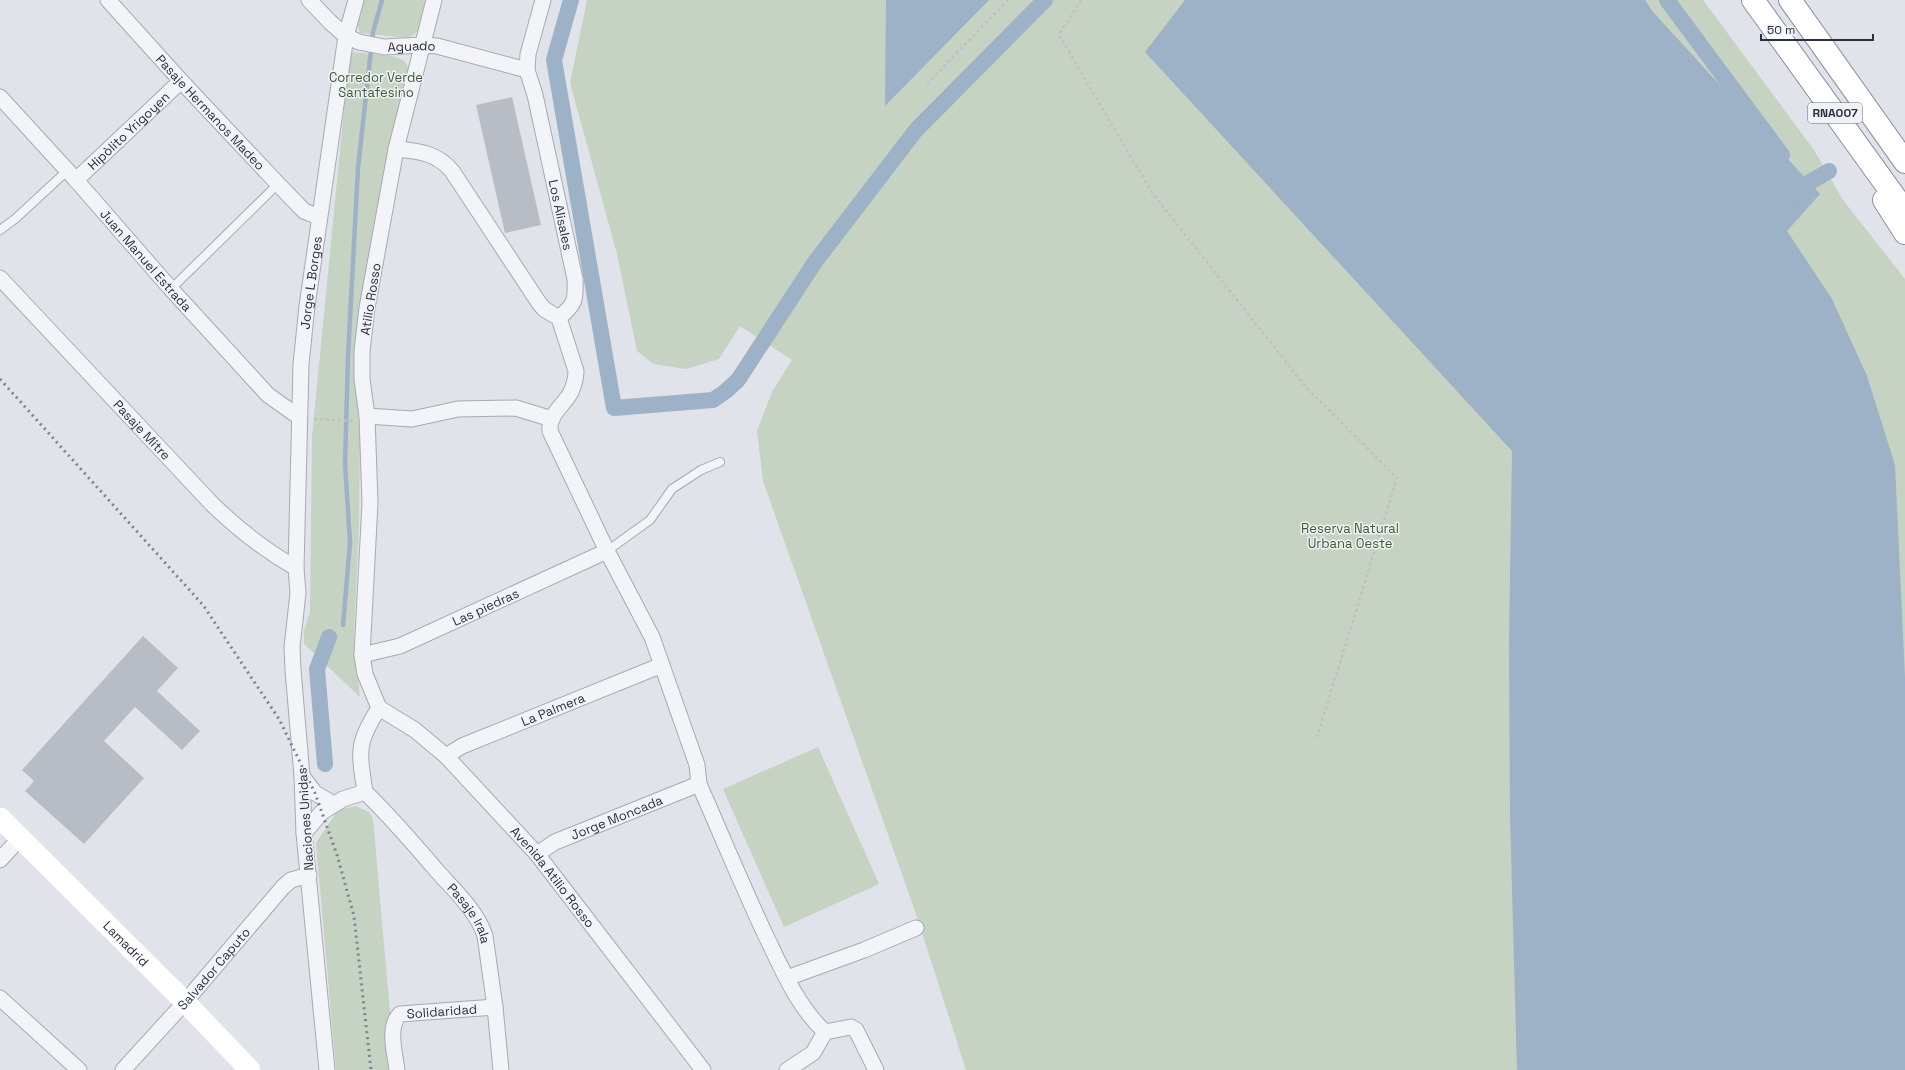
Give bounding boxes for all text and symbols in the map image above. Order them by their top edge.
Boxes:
scale bar [1761,16,1873,42]
text: 50 m [1767,22,1795,38]
street label: Aguado [387,37,436,56]
street label: Pasaje Hermanos Madeo [152,51,269,174]
park label: Corredor Verde Santafesino [329,69,423,101]
street label: Hipòlito Yrigoyen [84,88,173,174]
road number: RNA007 [1808,103,1862,123]
street label: Los Alisales [545,178,577,252]
street label: Juan Manuel Estrada [96,206,196,316]
street label: Jorge L Borges [297,235,326,330]
street label: Atilio Rosso [356,262,385,336]
street label: Pasaje Mitre [110,396,174,464]
park label: Reserva Natural Urbana Oeste [1301,520,1399,552]
street label: Las piedras [450,585,522,630]
street label: La Palmera [519,689,588,730]
street label: Naciones Unidas [293,767,318,871]
street label: Jorge Moncada [568,791,666,844]
street label: Avenida Atilio Rosso [506,823,598,931]
street label: Pasaje Irala [443,880,494,945]
street label: Lamadrid [99,917,152,970]
street label: Salvador Caputo [174,924,254,1014]
street label: Solidaridad [406,1000,478,1022]

